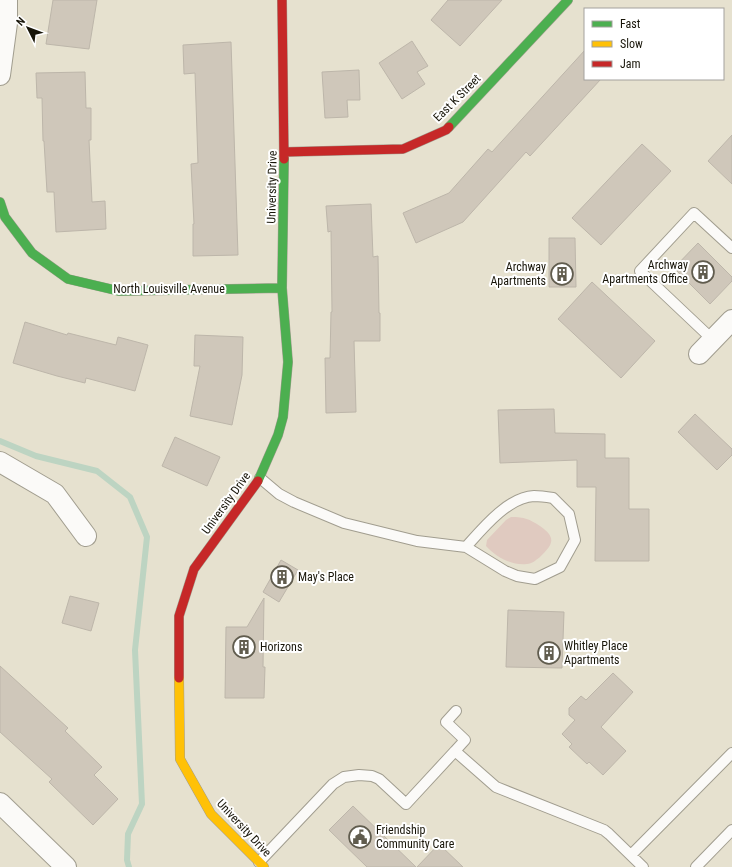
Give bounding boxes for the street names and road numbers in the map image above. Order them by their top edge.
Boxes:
street label: East K Street [431,71,484,124]
street label: University Drive [264,150,280,224]
street label: North Louisville Avenue [113,282,225,296]
street label: University Drive [199,469,253,537]
street label: University Drive [214,796,274,860]

